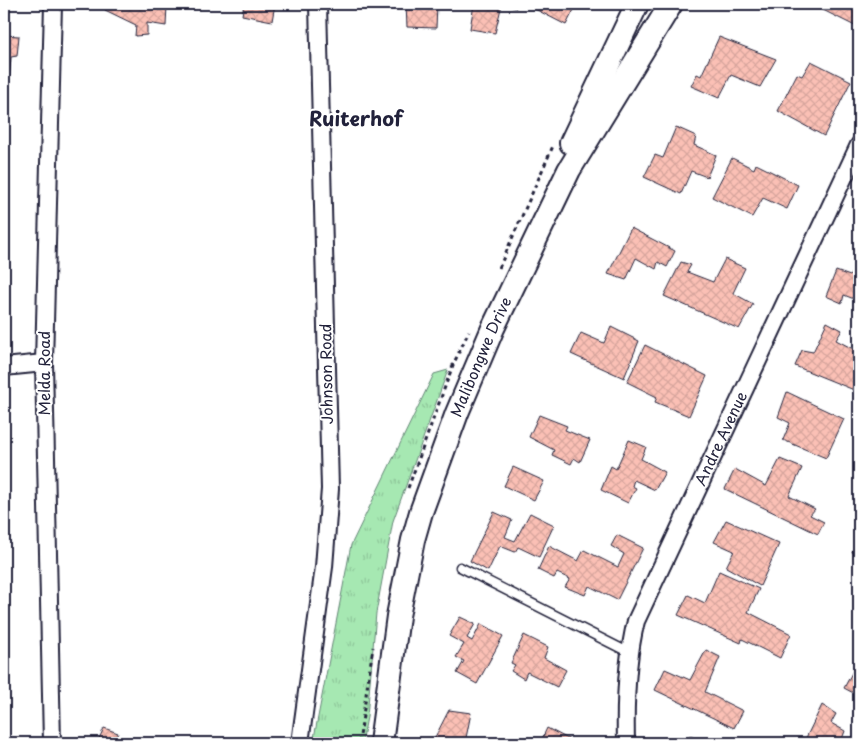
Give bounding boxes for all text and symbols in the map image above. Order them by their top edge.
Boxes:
district label: Ruiterhof [309,103,405,133]
street label: Malibongwe Drive [444,292,516,420]
street label: Johnson Road [313,323,338,425]
street label: Melda Road [32,331,55,415]
street label: Andre Avenue [688,387,752,489]

